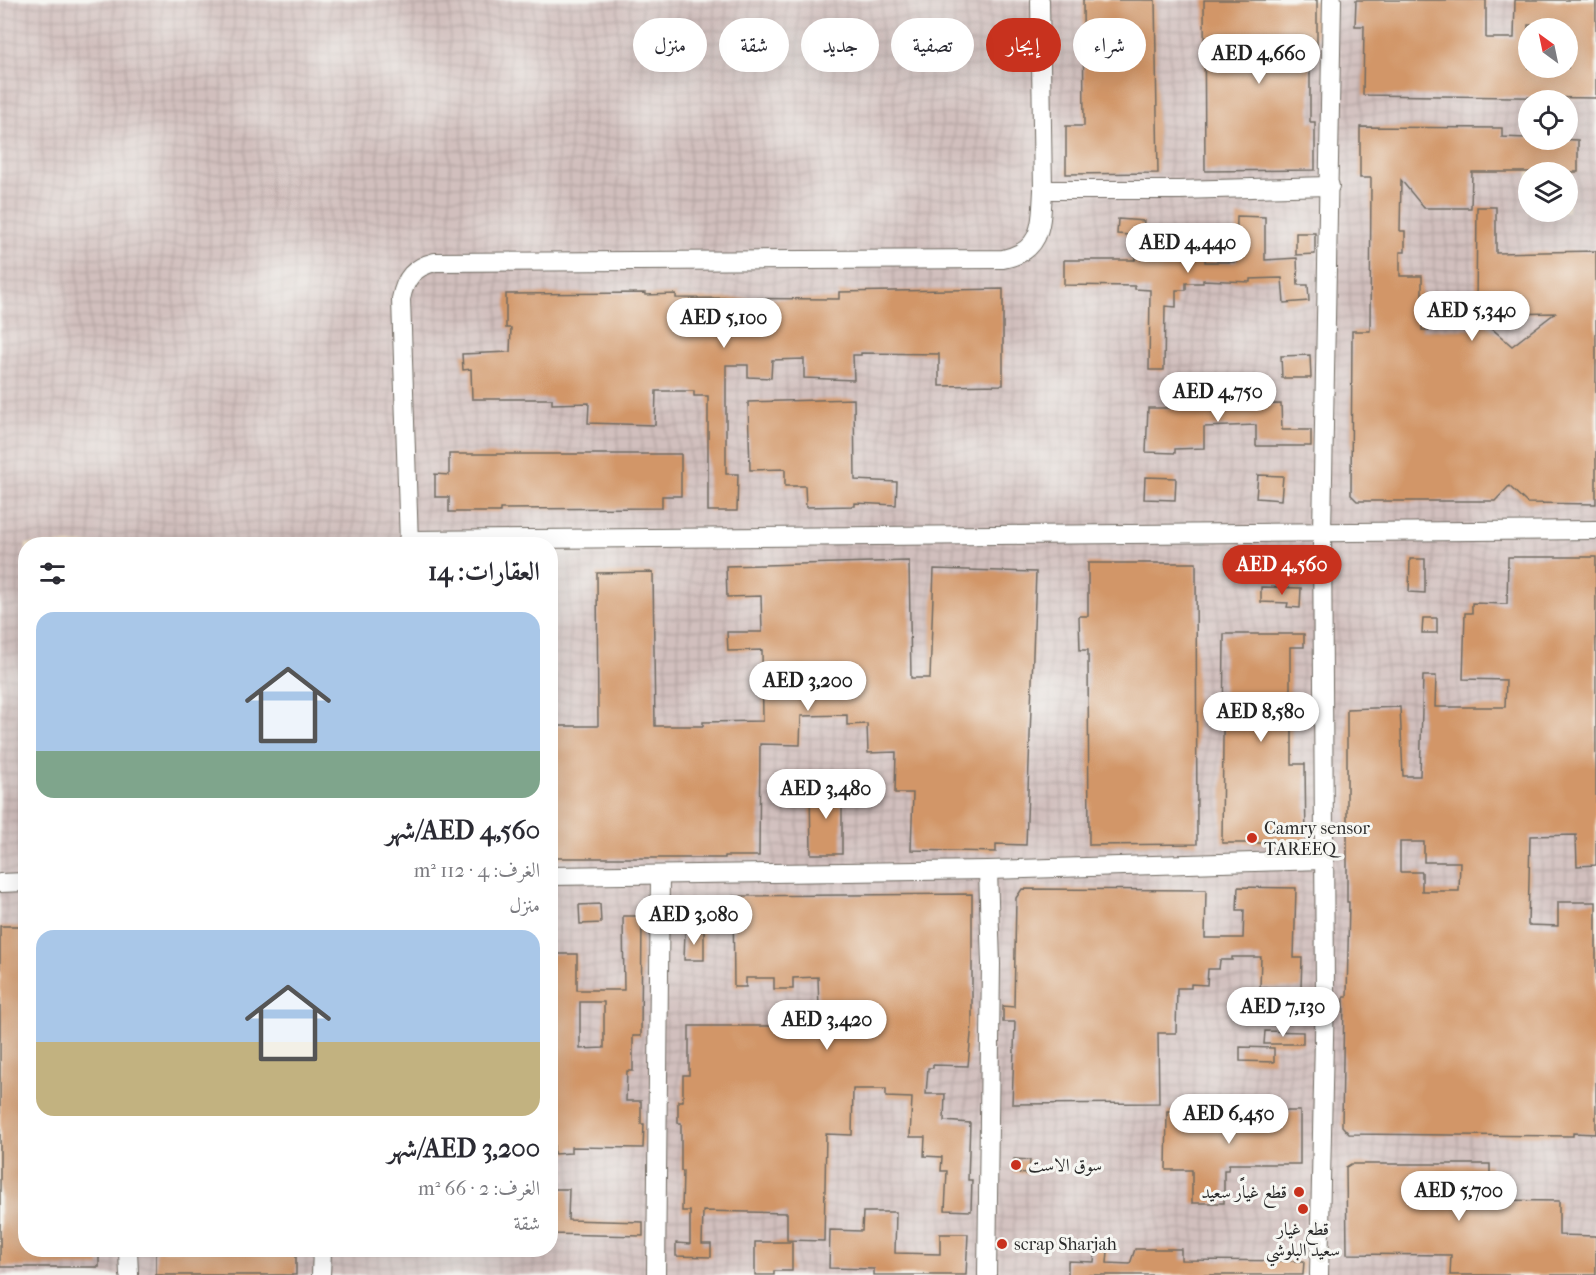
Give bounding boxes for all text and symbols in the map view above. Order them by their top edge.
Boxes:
chip: منزل [633,18,707,72]
chip: شقة [719,18,789,72]
chip: جديد [801,18,879,72]
chip: تصفية [891,18,974,72]
chip: إيجار [986,18,1061,72]
chip: شراء [1073,18,1146,72]
north arrow [1518,18,1578,78]
map controls [1518,18,1578,222]
pin: AED 4,660 [1190,34,1328,85]
text: AED 4,660 [1212,42,1306,65]
button: locate [1518,90,1578,150]
button: layers [1518,162,1578,222]
pin: AED 4,440 [1119,223,1257,274]
text: AED 4,440 [1140,231,1236,254]
pin: AED 5,340 [1403,291,1541,342]
pin: AED 5,100 [655,298,793,349]
text: AED 5,340 [1428,299,1516,322]
text: AED 5,100 [681,306,767,329]
pin: AED 4,750 [1149,372,1287,423]
text: AED 4,750 [1173,380,1263,403]
pin: AED 4,560 [1213,545,1351,596]
text: AED 4,560 [1237,553,1327,576]
text: العقارات: 14 [428,556,540,587]
icon: filters [36,557,69,590]
icon: home [234,651,342,759]
pin: AED 3,200 [739,661,877,712]
text: AED 3,200 [763,669,853,692]
pin: AED 8,580 [1192,692,1330,743]
text: AED 8,580 [1217,700,1305,723]
pin: AED 3,480 [757,769,895,820]
text: AED 3,480 [781,777,871,800]
text: AED 4,560/شهر [386,815,540,846]
place label: Camry sensor TAREEQ [1264,818,1370,860]
marker: Camry sensor TAREEQ [1245,831,1259,845]
text: الغرف: 4 · 112 m² [414,859,540,882]
text: منزل [509,894,540,917]
pin: AED 3,080 [625,895,763,946]
text: AED 3,080 [649,903,739,926]
icon: home [234,969,342,1077]
pin: AED 7,130 [1214,987,1352,1038]
text: AED 7,130 [1241,995,1325,1018]
pin: AED 3,420 [758,1000,896,1051]
text: AED 3,420 [782,1008,872,1031]
pin: AED 6,450 [1160,1094,1298,1145]
text: AED 6,450 [1183,1102,1275,1125]
text: AED 3,200/شهر [388,1133,540,1164]
place label: سوق الاست [1028,1155,1102,1176]
marker: سوق الاست [1009,1158,1023,1172]
pin: AED 5,700 [1390,1171,1528,1222]
text: الغرف: 2 · 66 m² [418,1177,540,1200]
place label: قطع غياًًر سعيد [1201,1177,1287,1208]
text: AED 5,700 [1415,1179,1503,1202]
marker: قطع غياًًر سعيد [1292,1185,1306,1199]
marker: قطع غيار سعيد البلوشي [1296,1202,1310,1216]
text: شقة [514,1212,540,1235]
place label: قطع غيار سعيد البلوشي [1266,1219,1340,1267]
place label: scrap Sharjah [1014,1234,1117,1255]
marker: scrap Sharjah [995,1237,1009,1251]

